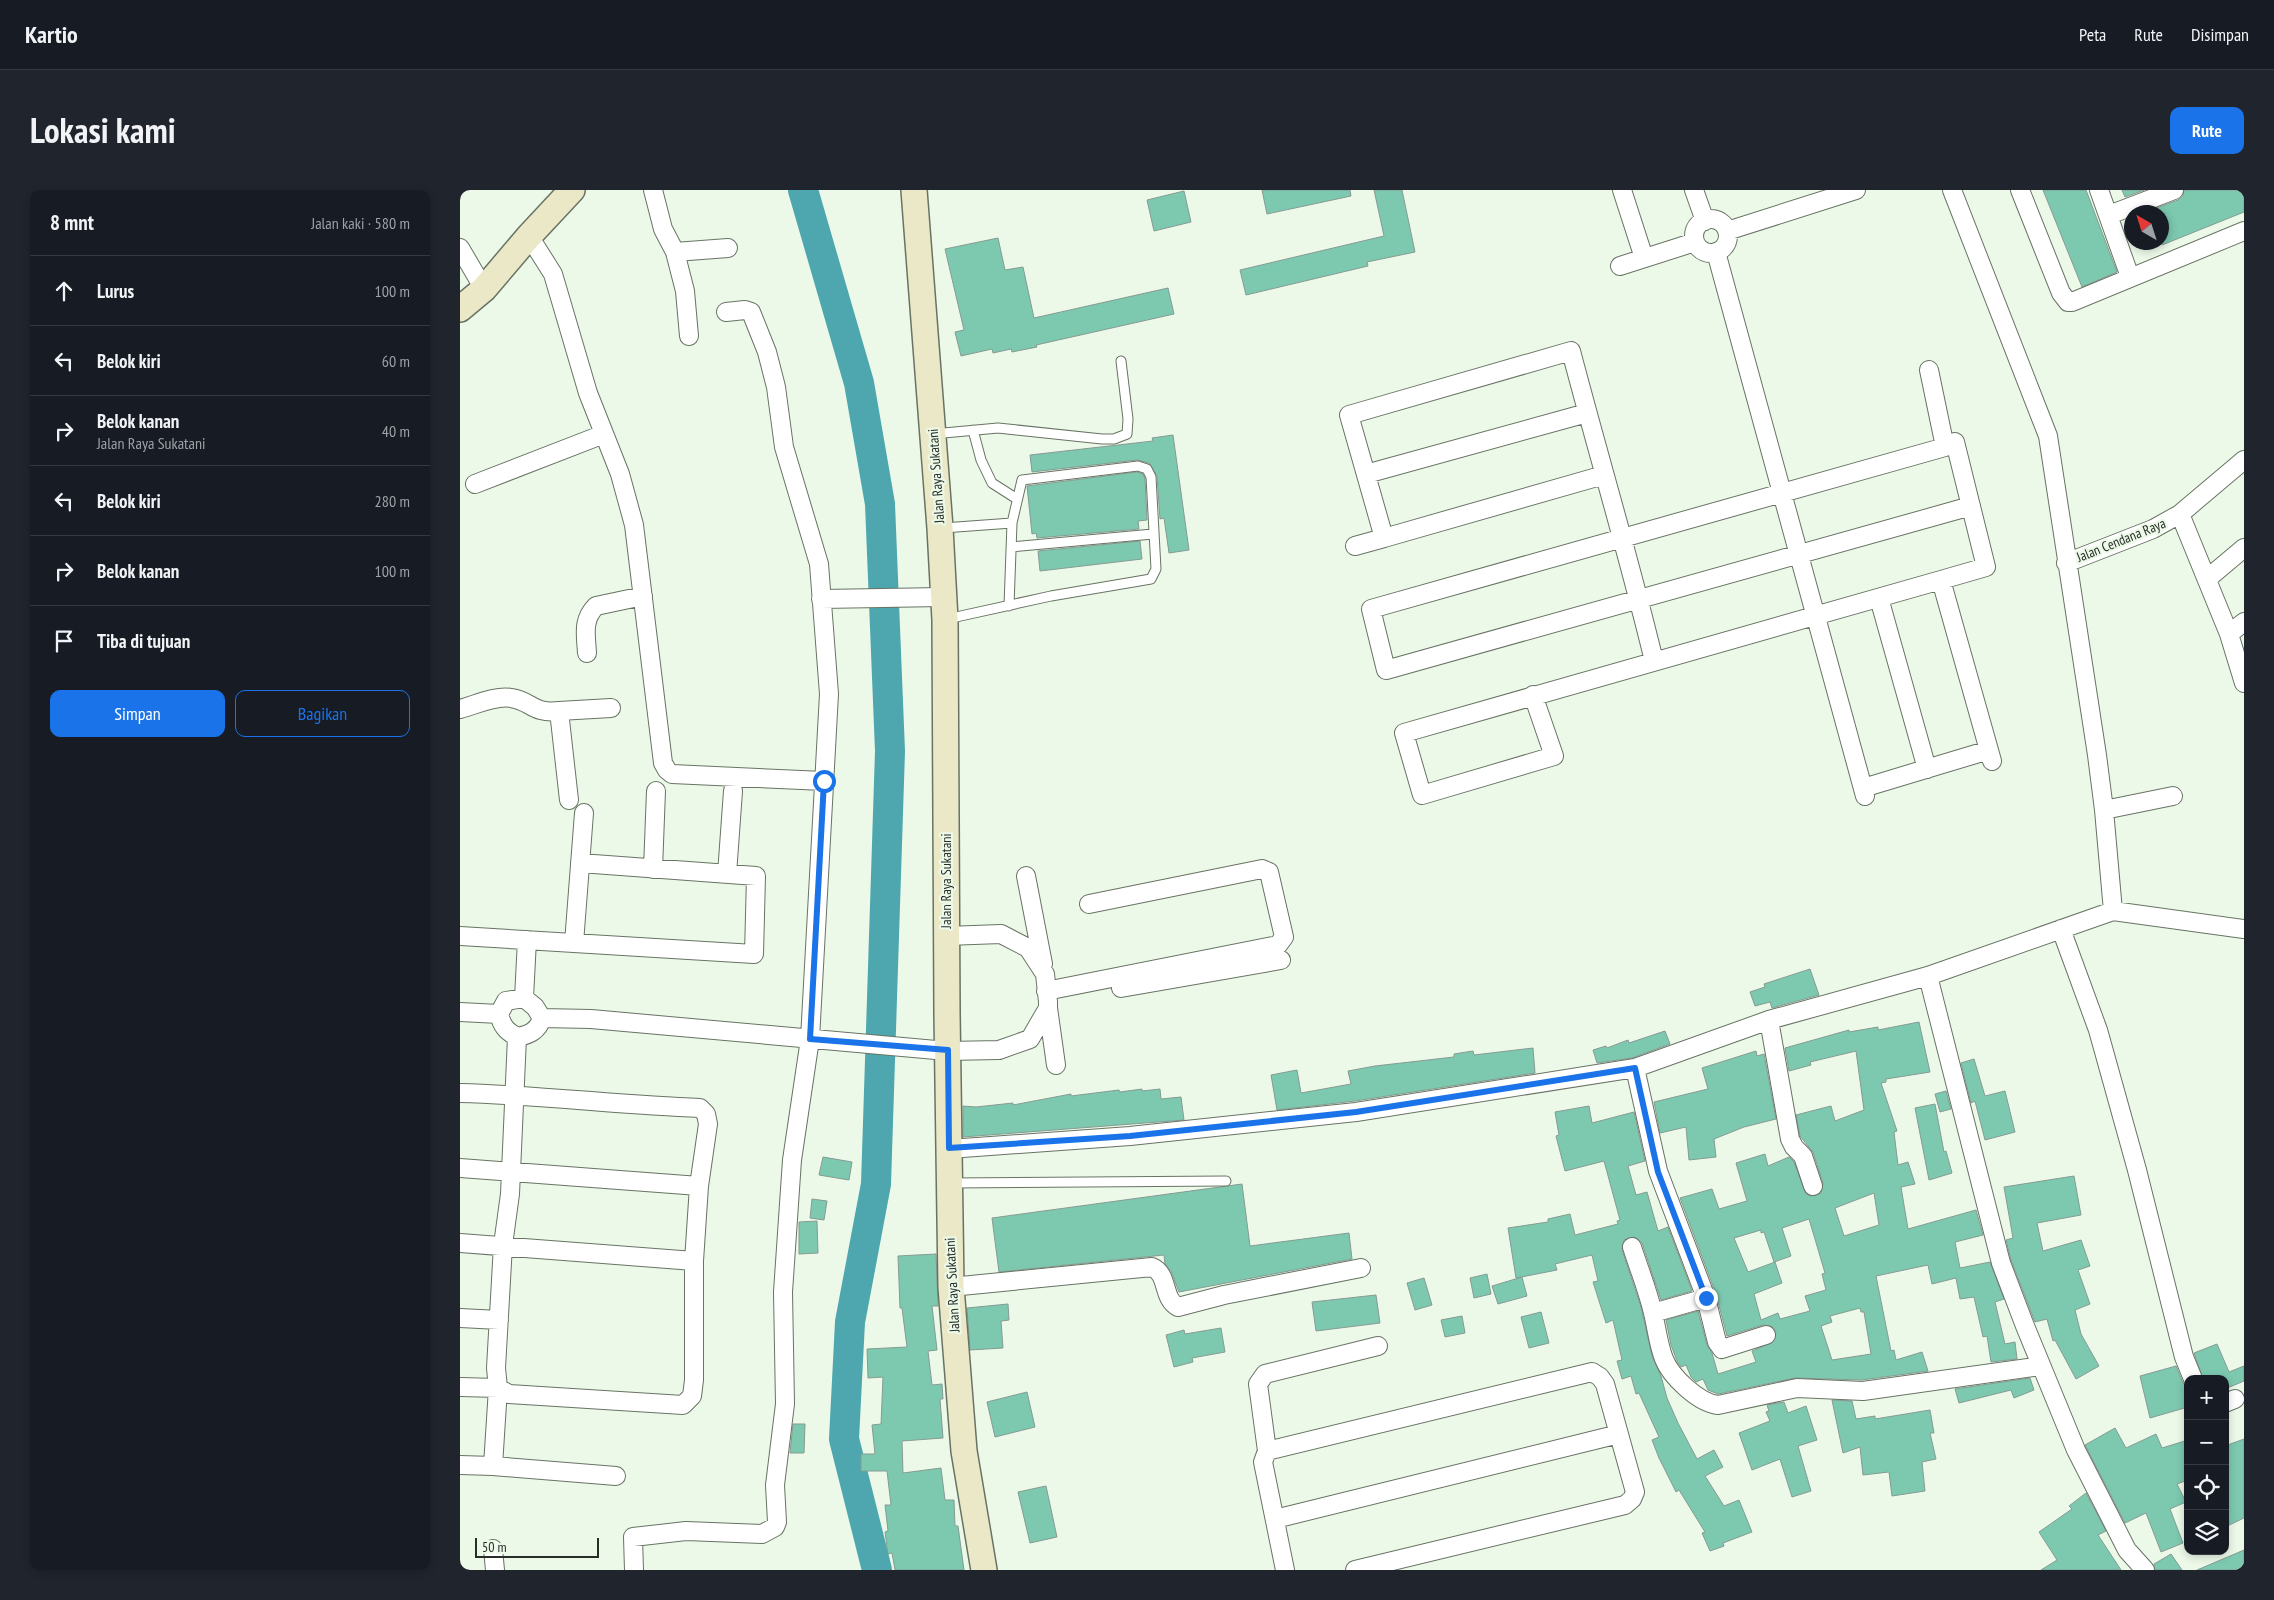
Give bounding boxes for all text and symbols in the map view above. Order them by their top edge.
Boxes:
text: Kartio [25,19,78,50]
text: Peta [2079,23,2106,46]
text: Rute [2134,23,2163,46]
text: Disimpan [2191,23,2249,46]
text: Lokasi kami [30,107,176,153]
button: Rute [2170,107,2244,154]
north arrow [2124,205,2169,250]
text: 8 mnt [50,209,94,236]
text: Jalan kaki · 580 m [311,213,410,233]
icon: ahead [50,277,78,305]
text: Lurus [97,279,134,303]
text: 100 m [375,281,410,301]
icon: left [50,347,78,375]
text: Belok kiri [97,349,161,373]
text: 60 m [382,351,410,371]
text: Belok kanan [97,409,179,433]
icon: right [50,417,78,445]
text: 40 m [382,421,410,441]
street label: Jalan Raya Sukatani [924,428,948,525]
text: Jalan Raya Sukatani [97,433,205,453]
icon: left [50,487,78,515]
text: Belok kiri [97,489,161,513]
text: 280 m [375,491,410,511]
street label: Jalan Cendana Raya [2073,514,2168,566]
icon: right [50,557,78,585]
text: Belok kanan [97,559,179,583]
text: 100 m [375,561,410,581]
icon: arrive [50,627,78,655]
text: Tiba di tujuan [97,629,190,653]
button: Simpan [50,690,225,737]
button: Bagikan [235,690,410,737]
route start [813,770,836,793]
street label: Jalan Raya Sukatani [937,834,955,929]
street label: Jalan Raya Sukatani [941,1237,964,1334]
route end [1695,1287,1718,1310]
map controls [2184,1375,2229,1555]
button: + [2184,1375,2229,1420]
button: − [2184,1420,2229,1465]
button: locate [2184,1465,2229,1510]
button: layers [2184,1510,2229,1555]
scale bar [475,1535,599,1558]
text: 50 m [482,1538,507,1556]

